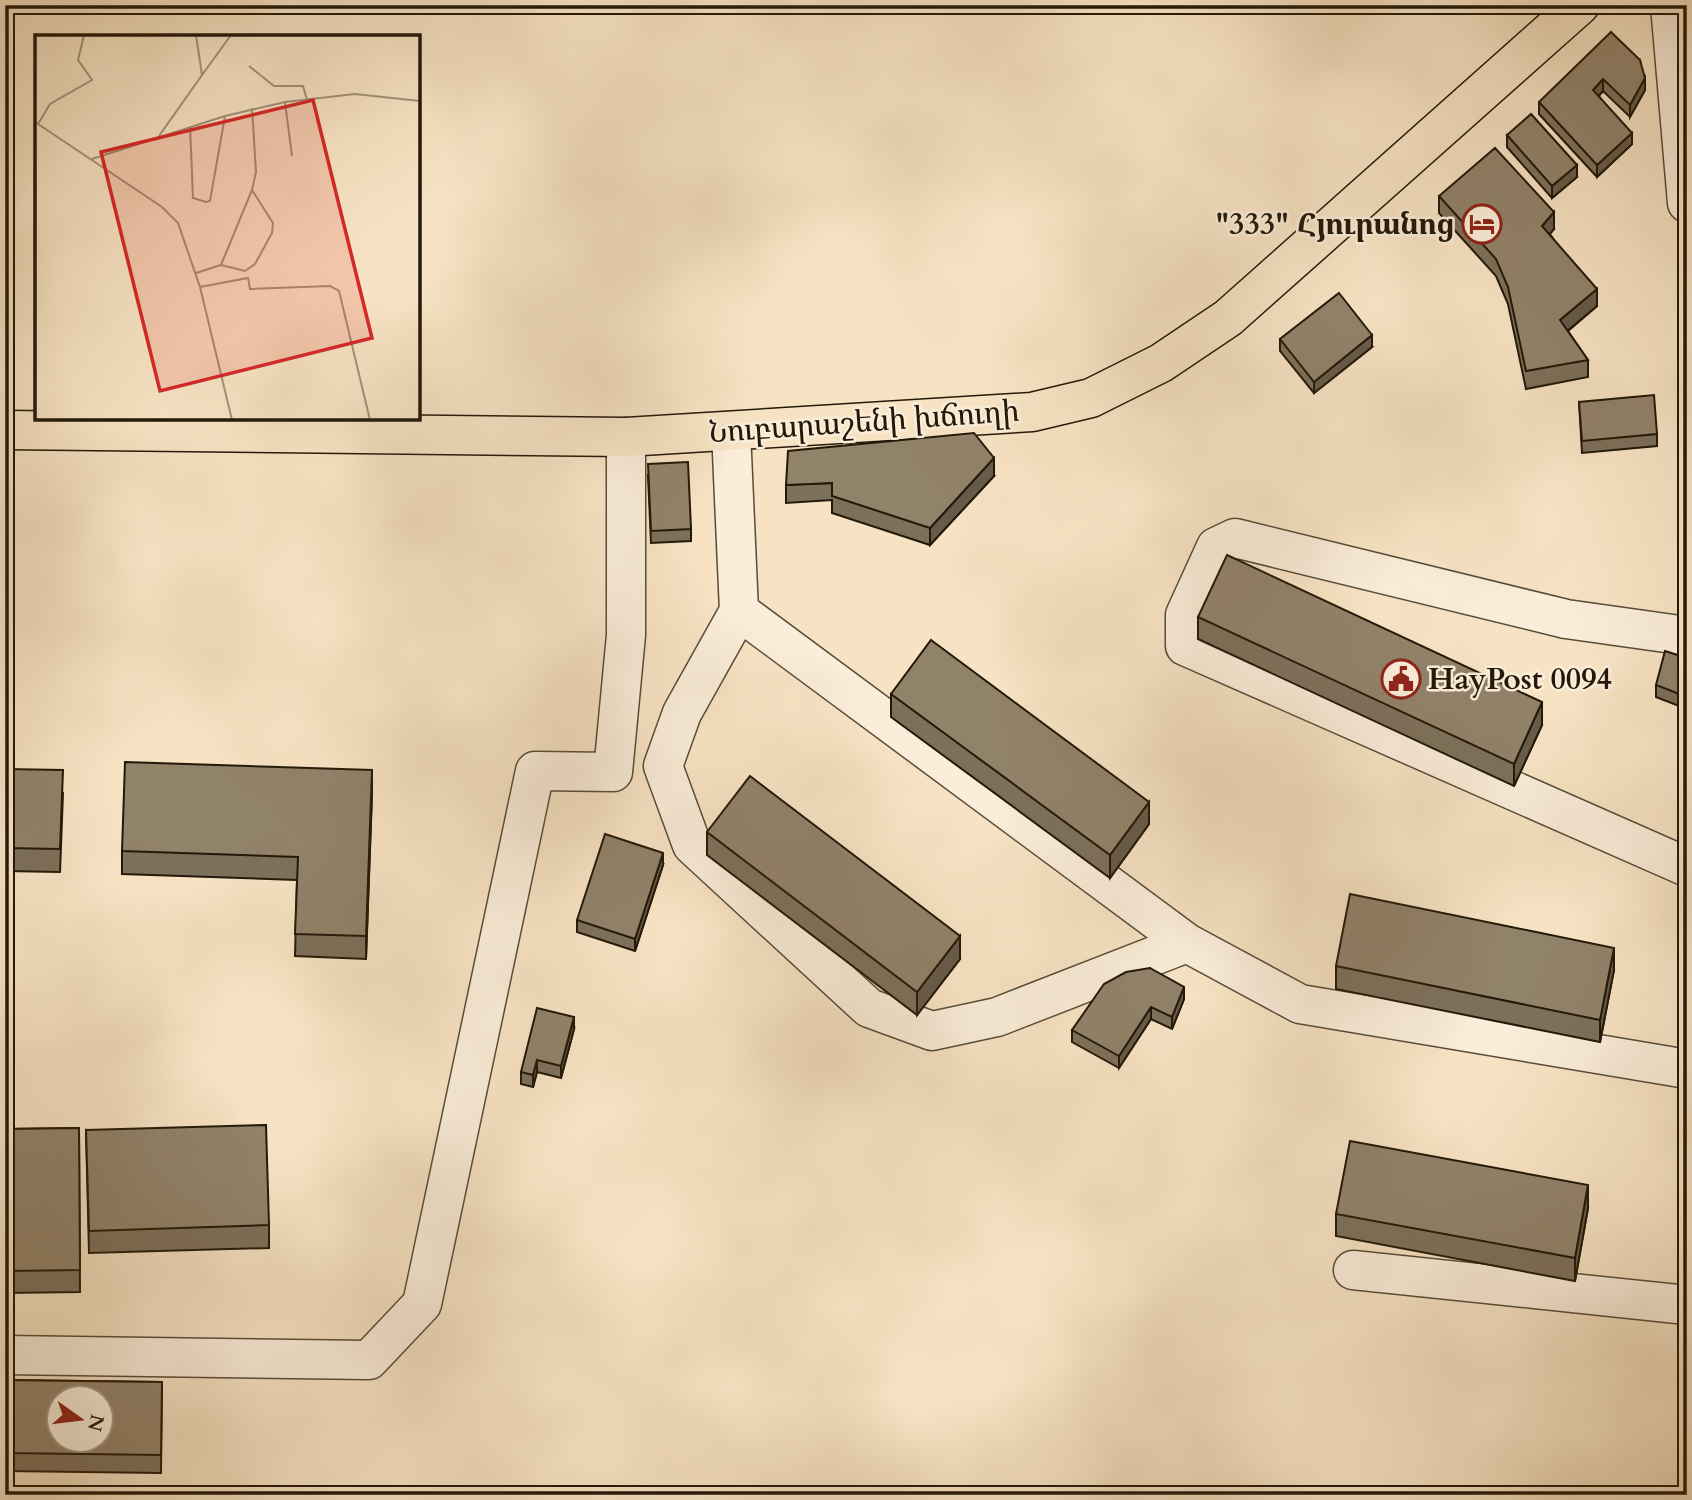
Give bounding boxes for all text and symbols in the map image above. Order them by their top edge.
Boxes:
inset map [35,35,420,420]
hotel icon: "333" Հյուրանոց [1461,203,1503,245]
place label: "333" Հյուրանոց [1215,204,1455,245]
street label: Նուբարաշենի խճուղի [708,391,1020,453]
public building icon: HayPost 0094 [1380,658,1422,700]
place label: HayPost 0094 [1428,659,1612,700]
north arrow [46,1384,116,1454]
text: N [81,1412,110,1435]

